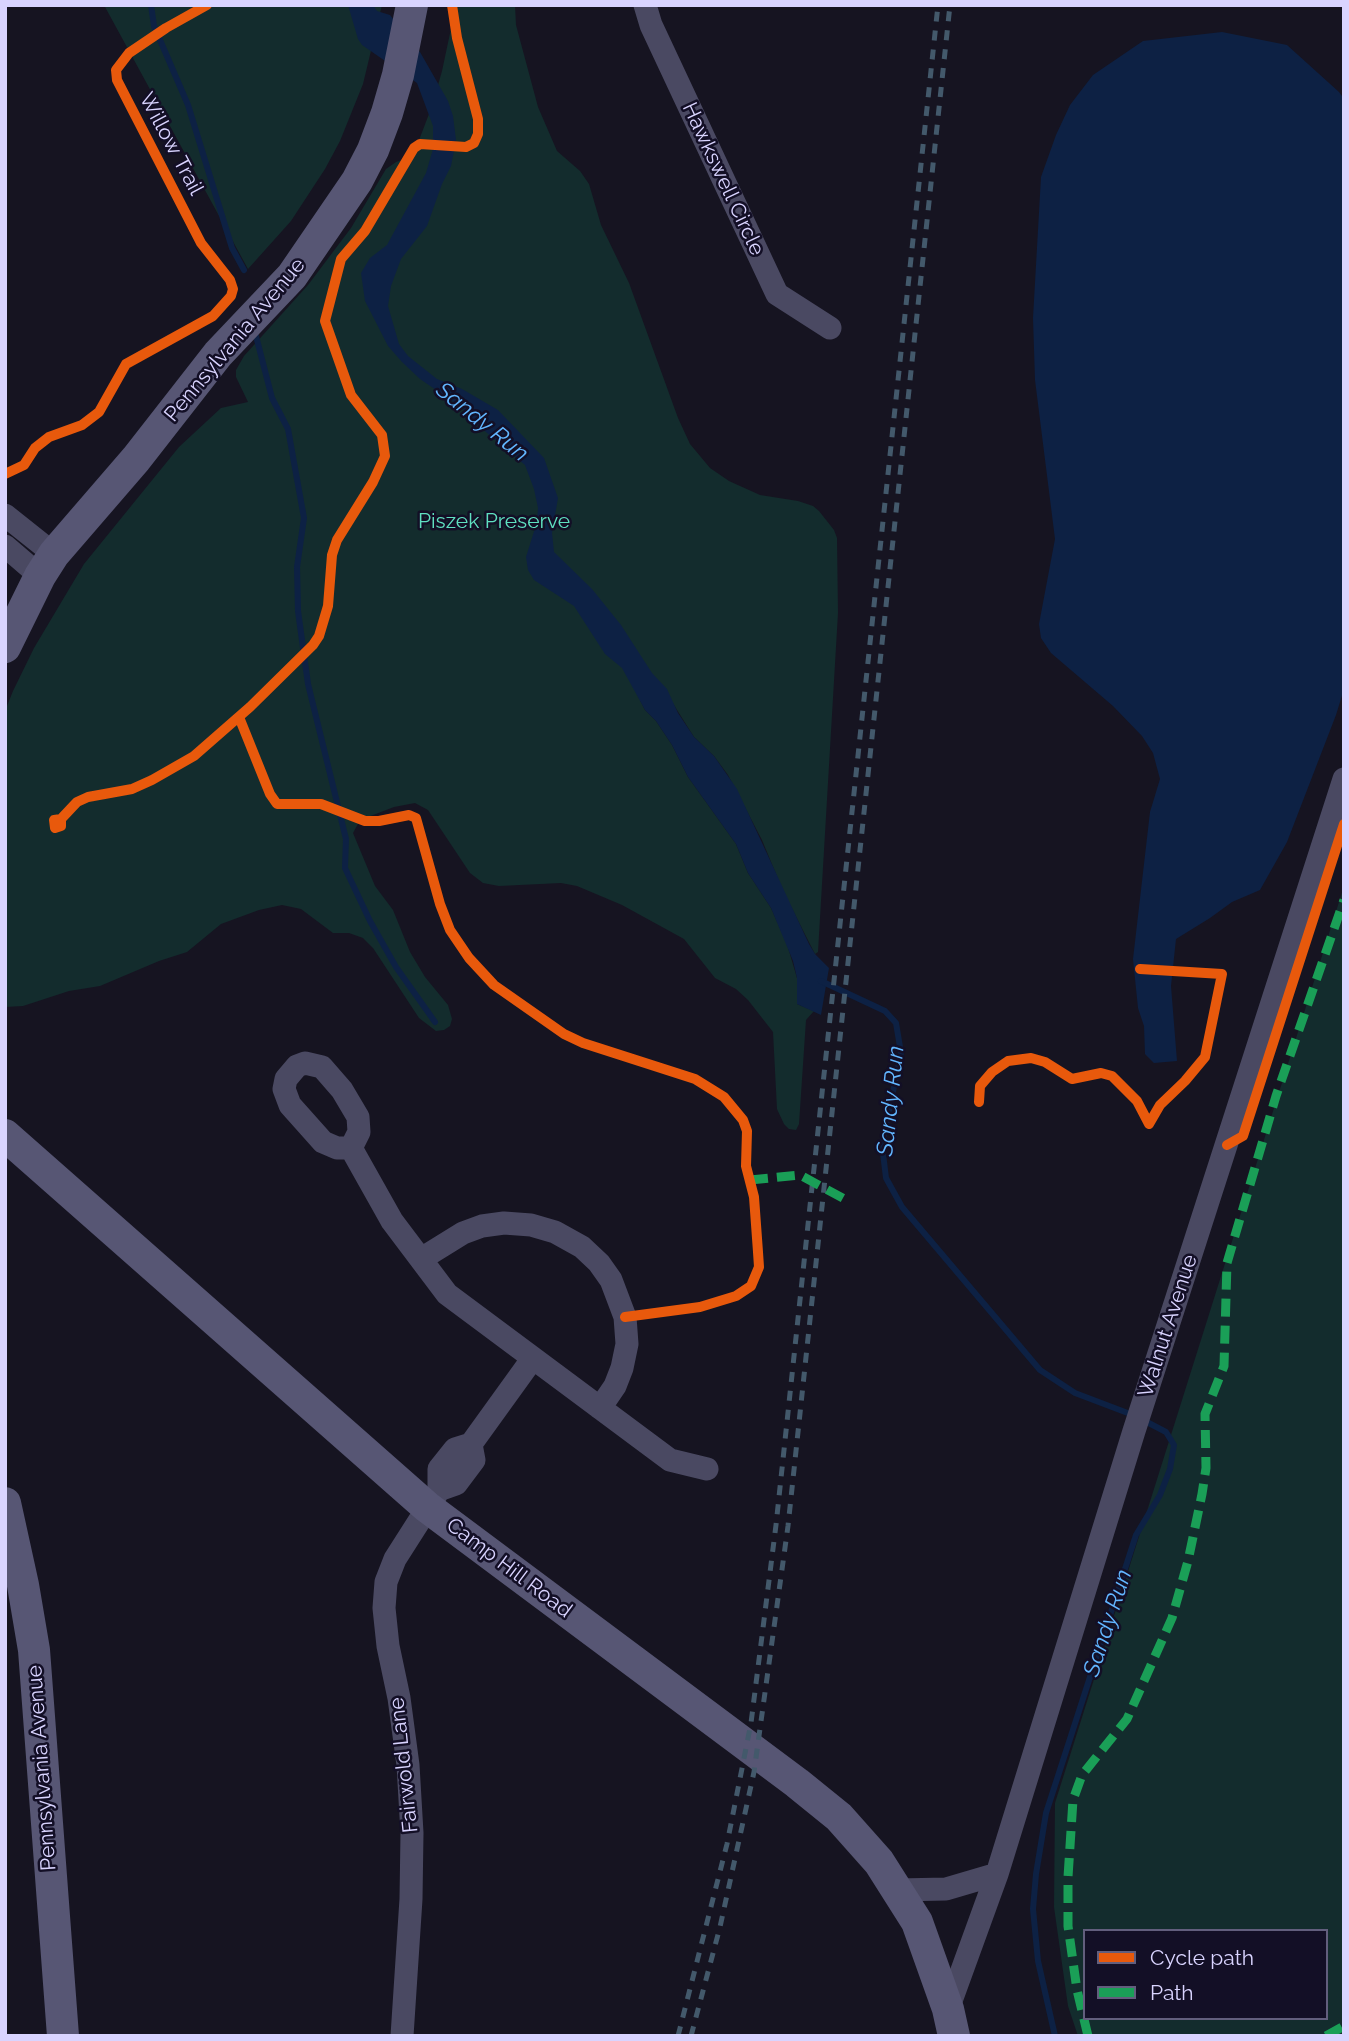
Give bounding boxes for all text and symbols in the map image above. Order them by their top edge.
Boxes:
street label: Willow Trail [133,88,209,200]
street label: Hawkswell Circle [677,98,769,260]
street label: Pennsylvania Avenue [159,253,311,427]
water label: Sandy Run [430,376,534,468]
park label: Piszek Preserve [418,509,570,535]
water label: Sandy Run [871,1044,911,1158]
street label: Walnut Avenue [1133,1251,1203,1401]
street label: Camp Hill Road [441,1513,577,1623]
water label: Sandy Run [1078,1566,1138,1680]
street label: Pennsylvania Avenue [22,1664,62,1872]
street label: Fairwold Lane [384,1696,424,1834]
legend [1083,1929,1328,2020]
text: Cycle path [1150,1945,1254,1970]
text: Path [1150,1980,1194,2005]

